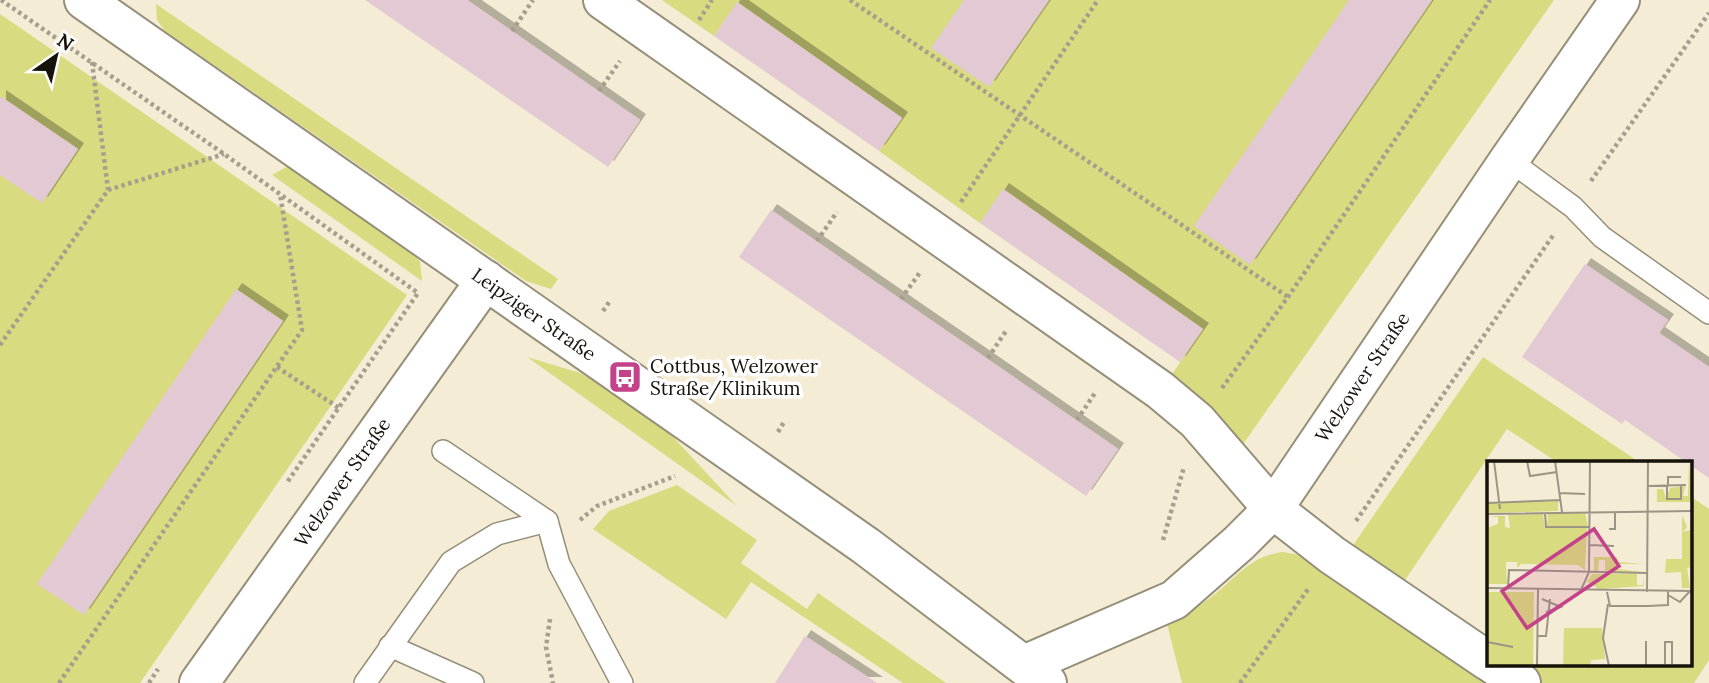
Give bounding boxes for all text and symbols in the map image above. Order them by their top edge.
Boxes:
north arrow [21,21,91,91]
text: N [53,28,79,56]
street label: Leipziger Straße [467,262,601,366]
street label: Welzower Straße [1310,307,1414,447]
place label: Cottbus, Welzower Straße/Klinikum [650,354,819,401]
bus stop icon: Cottbus, Welzower Straße/Klinikum [606,358,644,396]
street label: Welzower Straße [289,413,395,551]
inset map [1487,461,1692,666]

